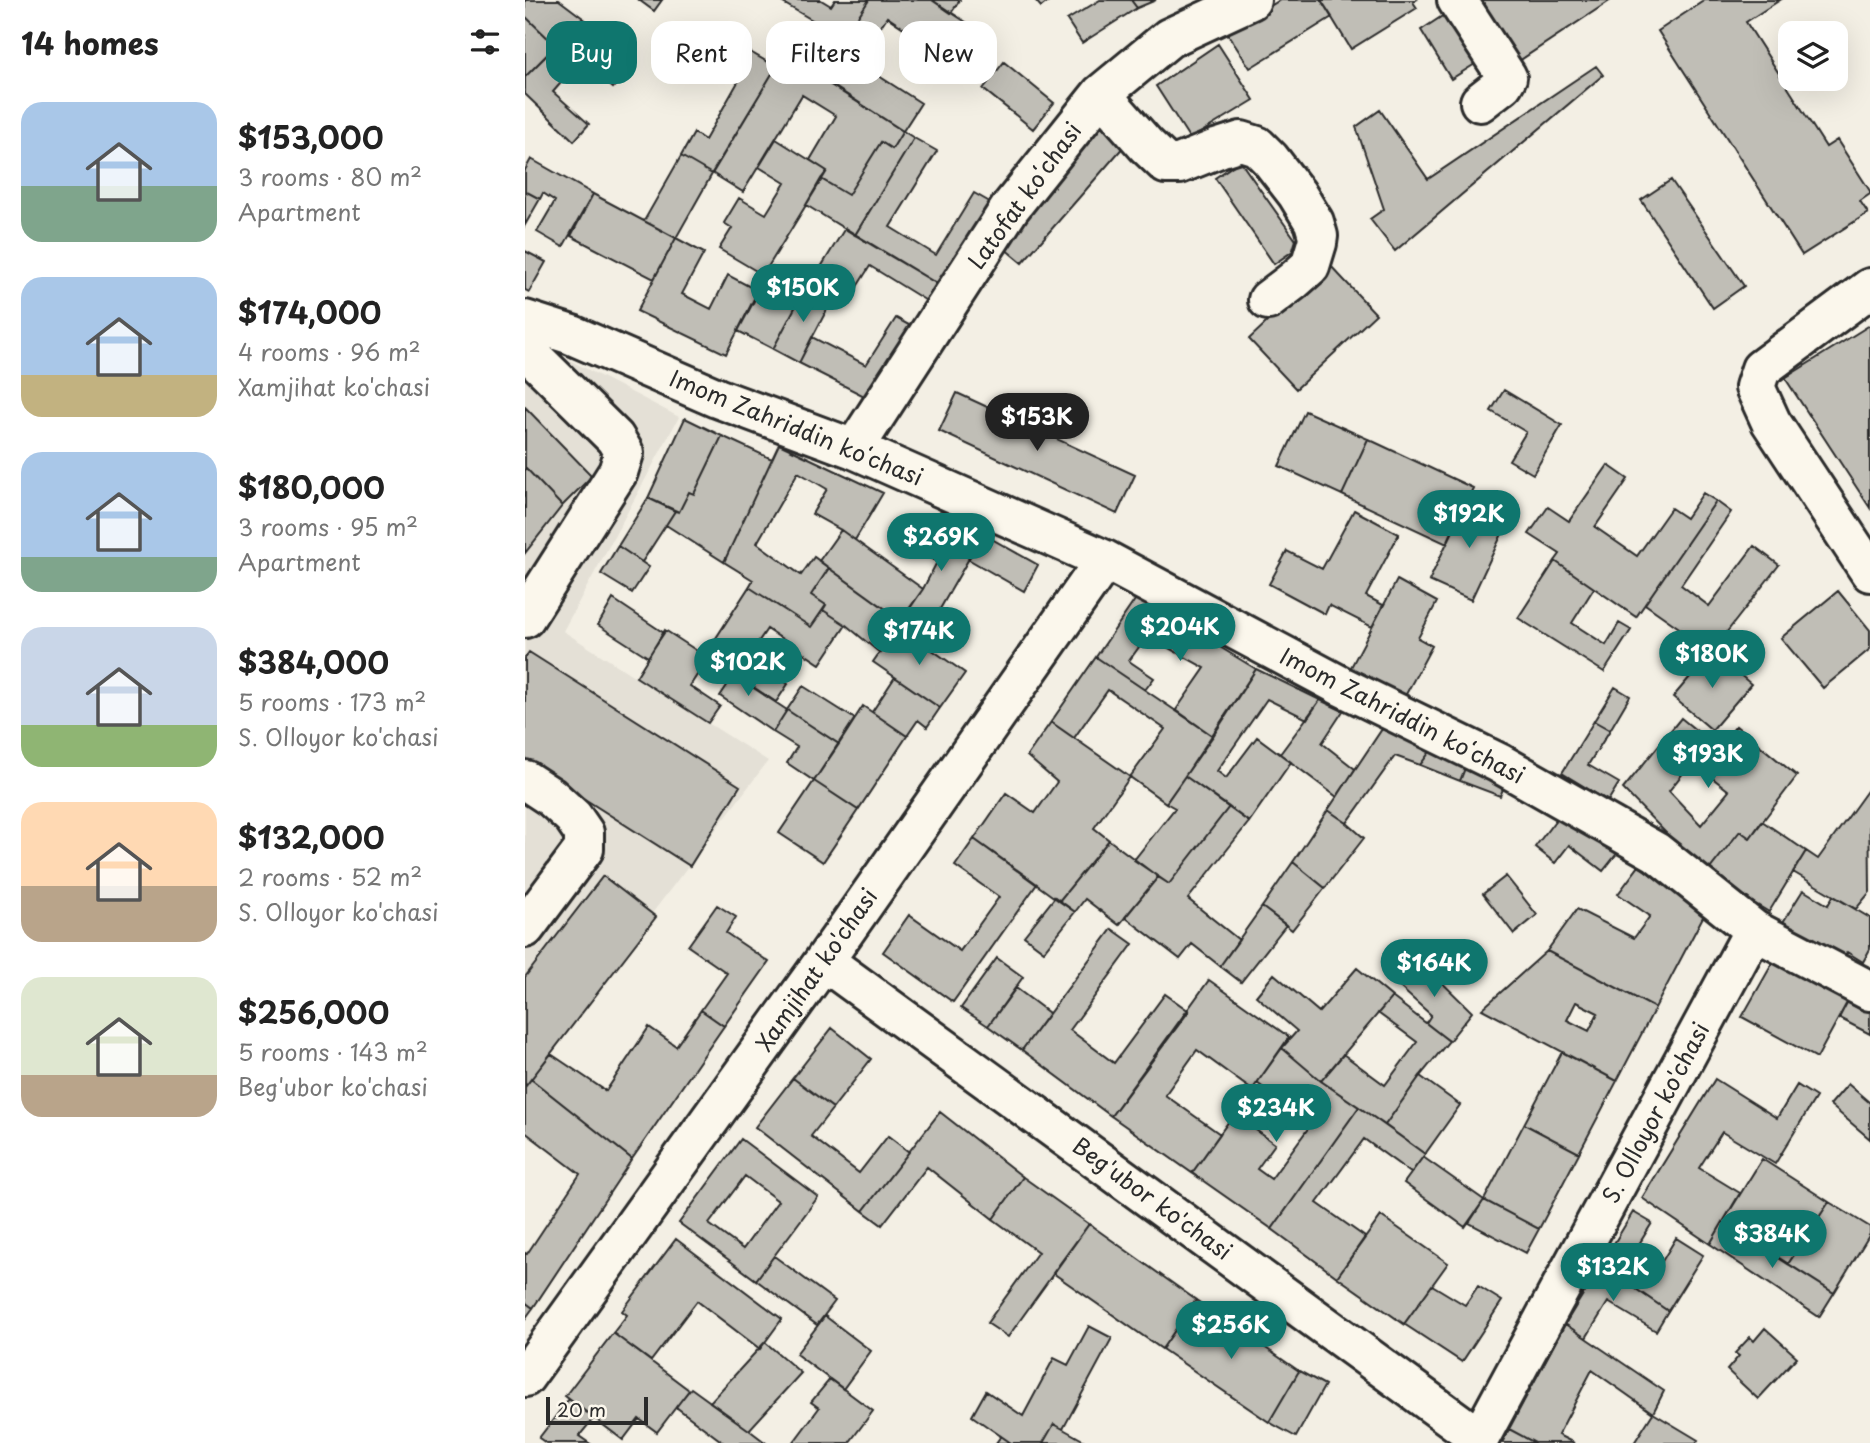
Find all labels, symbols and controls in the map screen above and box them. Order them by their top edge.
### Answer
text: 14 homes [21,20,159,65]
chip: Buy [546,21,637,84]
chip: Rent [651,21,752,84]
chip: Filters [766,21,885,84]
chip: New [899,21,997,84]
map controls [1778,21,1848,91]
button: layers [1778,21,1848,91]
icon: filters [466,23,504,61]
text: $153,000 [238,114,384,159]
street label: Latofat koʻchasi [958,114,1089,276]
icon: home [77,130,161,214]
text: 3 rooms · 80 m² [238,159,422,194]
text: Apartment [238,194,361,229]
pin: $150K [754,264,852,324]
text: $150K [767,269,839,304]
text: $174,000 [238,289,381,334]
icon: home [77,305,161,389]
text: 4 rooms · 96 m² [238,334,421,369]
street label: Imom Zahriddin koʻchasi [664,360,929,494]
text: Xamjihat ko'chasi [238,369,430,404]
pin: $153K [988,393,1086,453]
text: $153K [1001,398,1073,433]
text: $180,000 [238,464,385,509]
icon: home [77,480,161,564]
pin: $192K [1420,490,1518,550]
text: $192K [1433,495,1505,530]
text: 3 rooms · 95 m² [238,509,418,544]
pin: $269K [892,514,990,573]
text: $269K [903,518,979,553]
text: Apartment [238,544,361,579]
pin: $204K [1131,604,1229,663]
pin: $174K [870,608,968,667]
text: $204K [1140,608,1220,643]
text: $174K [884,612,954,647]
pin: $180K [1663,630,1761,690]
text: $180K [1675,635,1749,670]
pin: $102K [699,638,797,698]
street label: Imom Zahriddin koʻchasi [1274,638,1531,792]
text: $384,000 [238,639,389,684]
text: $102K [710,643,786,678]
icon: home [77,655,161,739]
text: 5 rooms · 173 m² [238,684,426,719]
text: S. Olloyor ko'chasi [238,719,439,754]
pin: $193K [1659,730,1757,790]
text: $193K [1673,735,1743,770]
text: $132,000 [238,814,385,859]
icon: home [77,830,161,914]
text: 2 rooms · 52 m² [238,859,422,894]
street label: Xamjihat ko'chasi [746,880,885,1058]
text: S. Olloyor ko'chasi [238,894,439,929]
pin: $164K [1385,940,1483,999]
text: $164K [1397,944,1471,979]
text: $256,000 [238,989,389,1034]
icon: home [77,1005,161,1089]
street label: S. Olloyor ko'chasi [1592,1015,1717,1209]
text: 5 rooms · 143 m² [238,1034,428,1069]
text: Beg'ubor ko'chasi [238,1069,428,1104]
pin: $234K [1227,1084,1325,1144]
text: $234K [1237,1089,1315,1124]
street label: Beg'ubor ko'chasi [1066,1128,1240,1268]
pin: $384K [1723,1210,1821,1270]
text: $384K [1734,1215,1810,1250]
pin: $132K [1564,1244,1662,1303]
text: $132K [1577,1248,1649,1283]
pin: $256K [1182,1302,1280,1361]
text: $256K [1192,1306,1270,1341]
scale bar [546,1394,647,1426]
text: 20 m [557,1395,606,1423]

